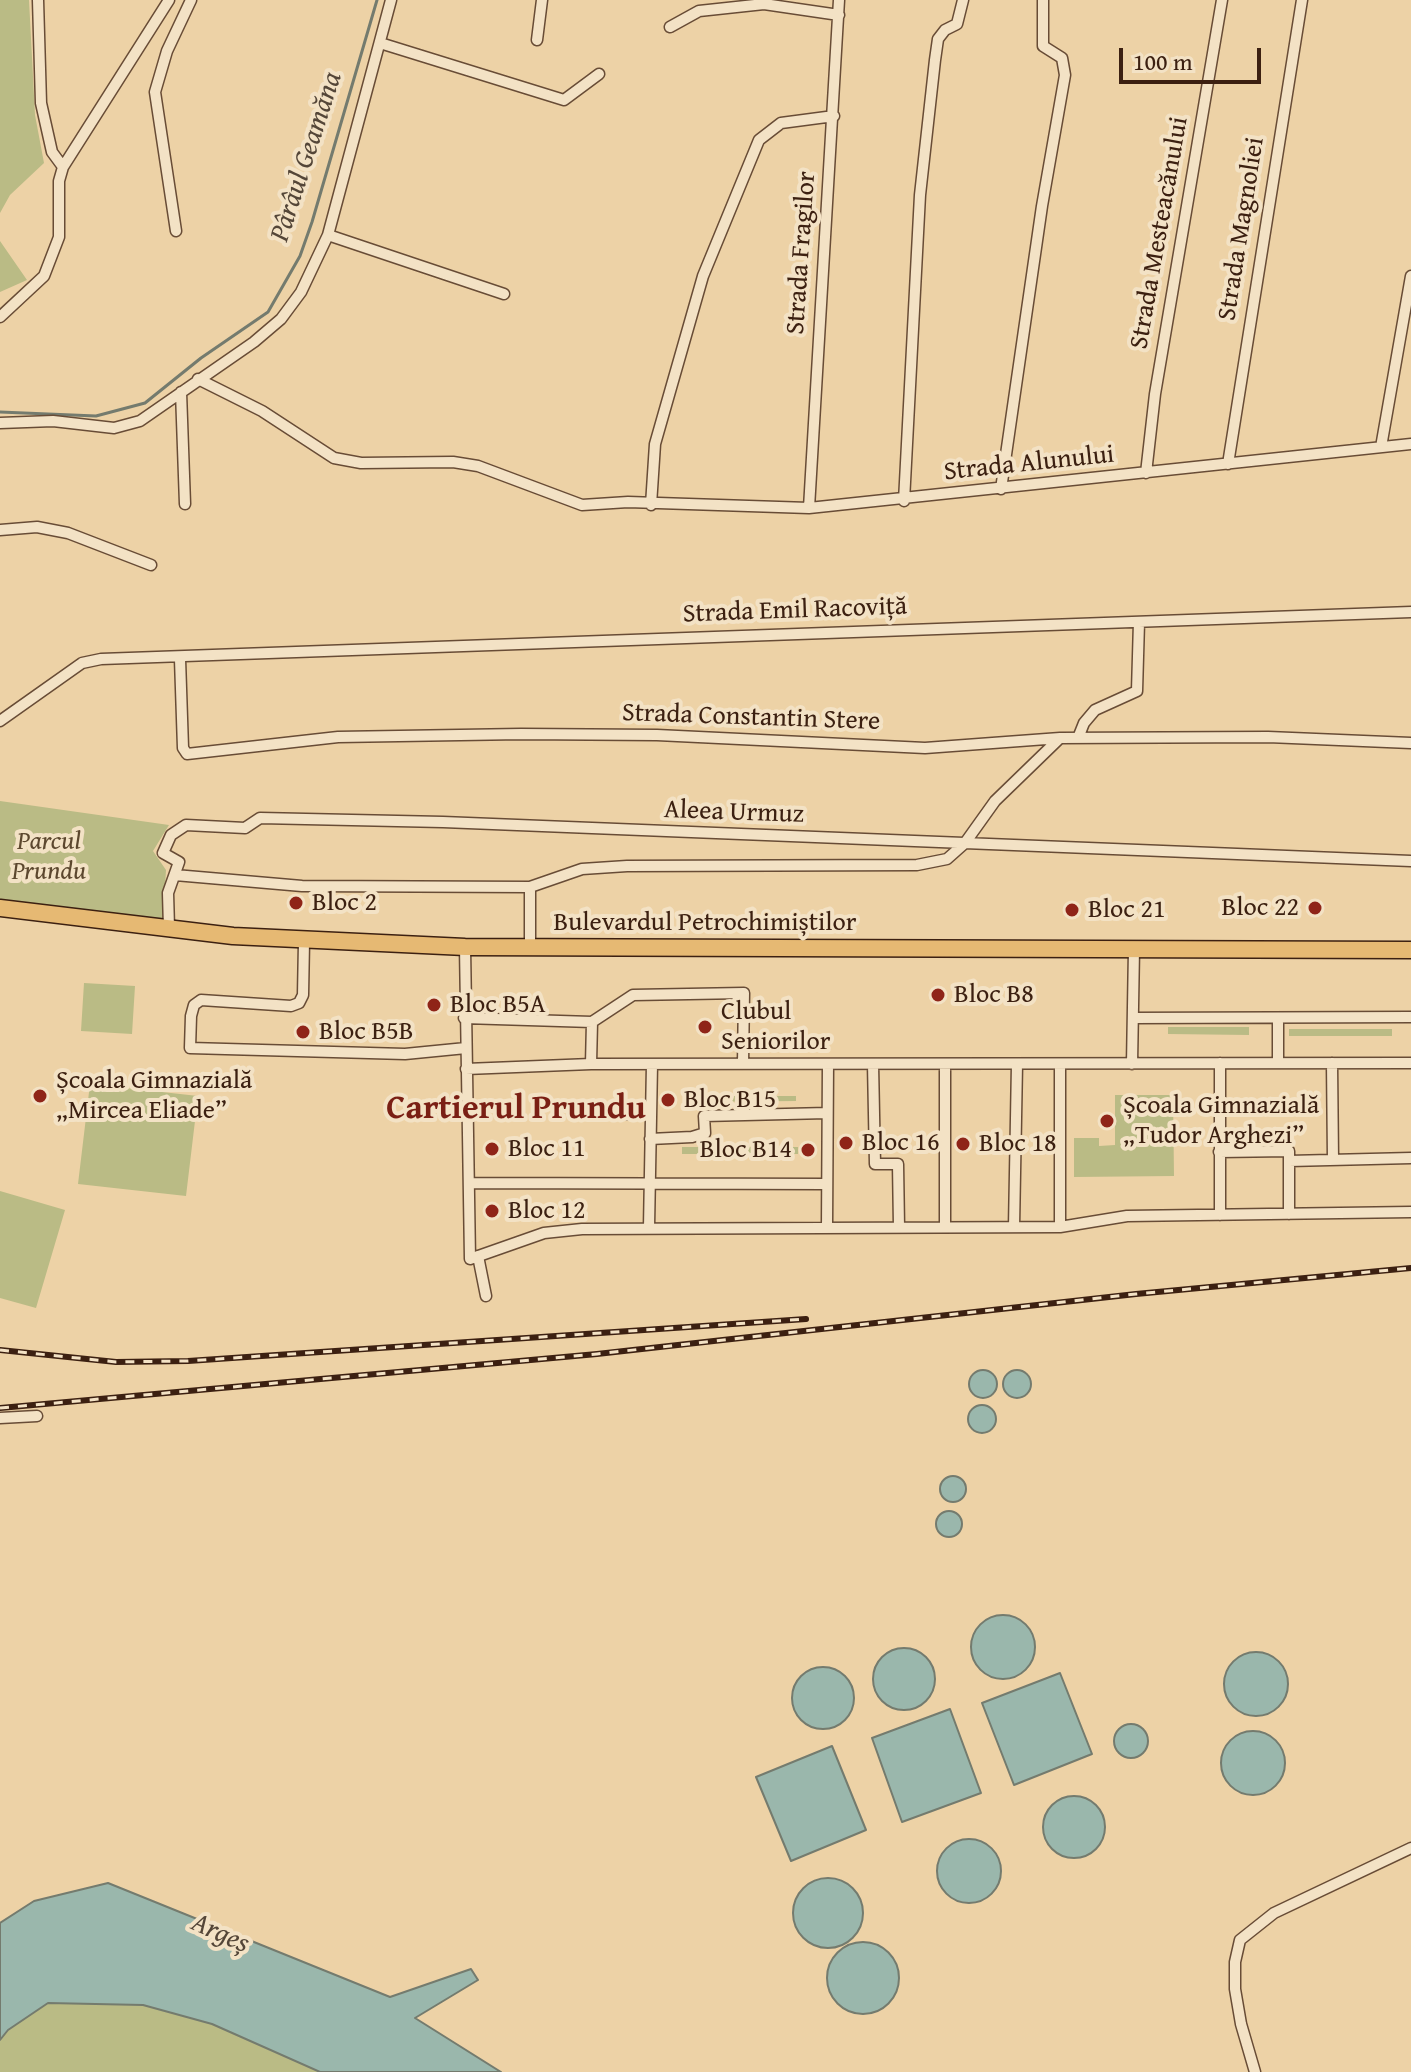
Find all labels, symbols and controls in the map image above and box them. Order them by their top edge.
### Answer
scale bar [1123,32,1265,82]
text: 100 m [1133,44,1193,79]
water label: Pârâul Geamăna [264,68,350,246]
street label: Strada Mesteacănului [1124,114,1196,352]
street label: Strada Magnoliei [1212,135,1272,323]
street label: Strada Fragilor [781,170,823,336]
street label: Strada Alunului [942,440,1116,488]
street label: Strada Emil Racoviță [682,591,908,631]
street label: Strada Constantin Stere [621,698,881,738]
street label: Aleea Urmuz [663,795,805,831]
park label: Parcul Prundu [12,826,86,888]
place label: Bloc 2 [312,887,377,919]
place label: Bloc 22 [1221,892,1299,924]
marker: Bloc 2 [287,894,305,912]
place label: Bloc 21 [1088,894,1166,926]
marker: Bloc 22 [1306,899,1324,917]
marker: Bloc 21 [1063,901,1081,919]
street label: Bulevardul Petrochimiștilor [553,907,857,939]
place label: Bloc B8 [954,979,1034,1011]
marker: Bloc B8 [929,986,947,1004]
place label: Bloc B5A [450,989,546,1021]
marker: Bloc B5A [425,996,443,1014]
place label: Clubul Seniorilor [721,996,830,1058]
place label: Bloc B5B [319,1016,414,1048]
marker: Clubul Seniorilor [696,1018,714,1036]
marker: Bloc B5B [294,1023,312,1041]
place label: Școala Gimnazială „Mircea Eliade” [56,1065,252,1126]
place label: Bloc B15 [684,1084,776,1116]
marker: Școala Gimnazială „Mircea Eliade” [31,1087,49,1105]
district label: Cartierul Prundu [386,1089,646,1129]
place label: Școala Gimnazială „Tudor Arghezi” [1123,1090,1319,1152]
marker: Bloc B15 [659,1091,677,1109]
marker: Școala Gimnazială „Tudor Arghezi” [1098,1112,1116,1130]
place label: Bloc 16 [862,1127,940,1159]
place label: Bloc 18 [979,1128,1057,1160]
place label: Bloc 11 [508,1133,586,1165]
place label: Bloc B14 [700,1134,792,1166]
marker: Bloc 16 [837,1134,855,1152]
marker: Bloc 18 [954,1135,972,1153]
marker: Bloc 11 [483,1140,501,1158]
marker: Bloc B14 [799,1141,817,1159]
place label: Bloc 12 [508,1195,586,1227]
marker: Bloc 12 [483,1202,501,1220]
water label: Argeș [186,1906,254,1962]

